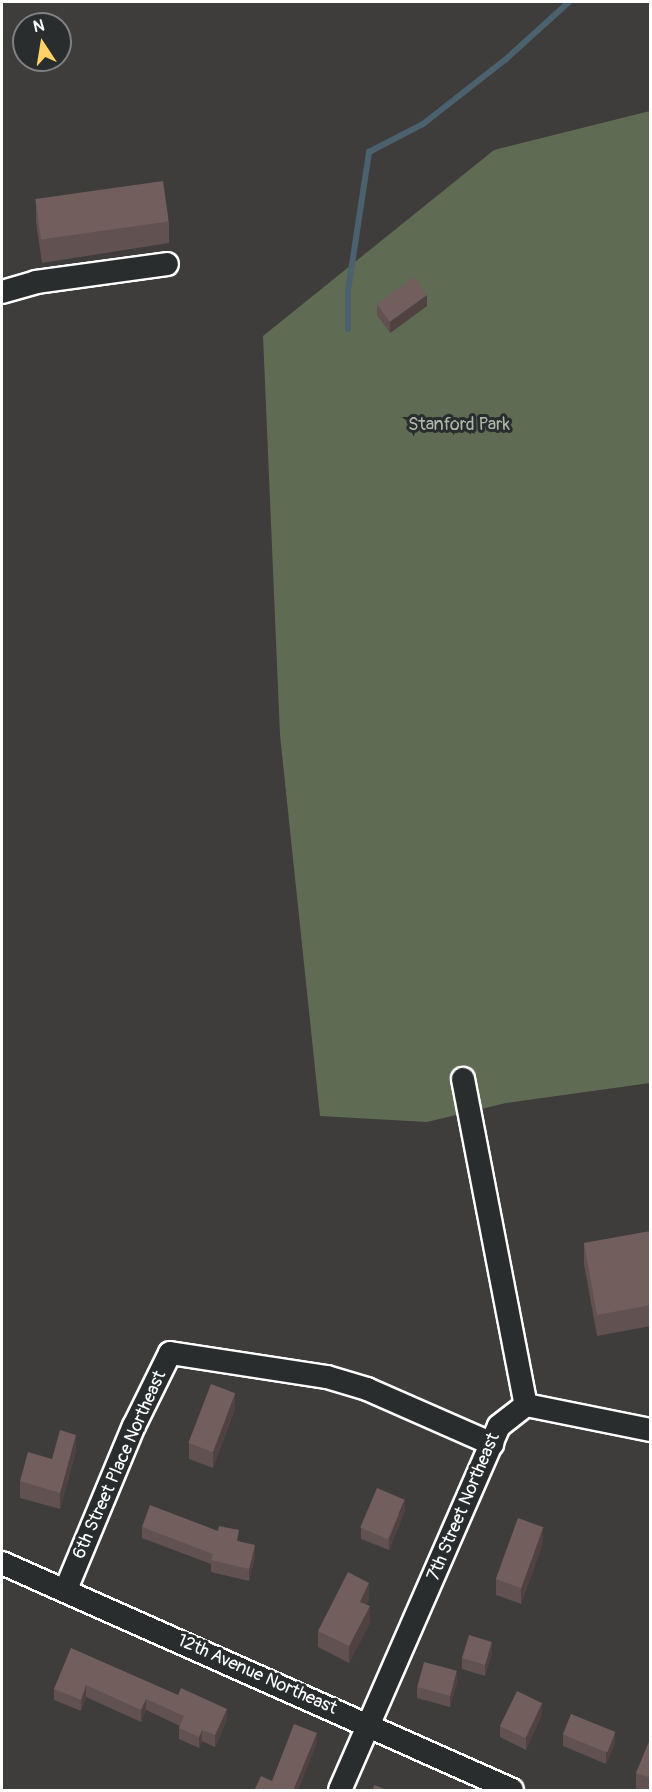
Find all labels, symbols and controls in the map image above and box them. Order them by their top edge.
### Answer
north arrow [12,12,72,72]
text: N [31,15,46,37]
park label: Stanford Park [408,414,510,436]
street label: 6th Street Place Northeast [69,1368,171,1562]
street label: 7th Street Northeast [423,1430,505,1584]
street label: 12th Avenue Northeast [174,1630,340,1720]

